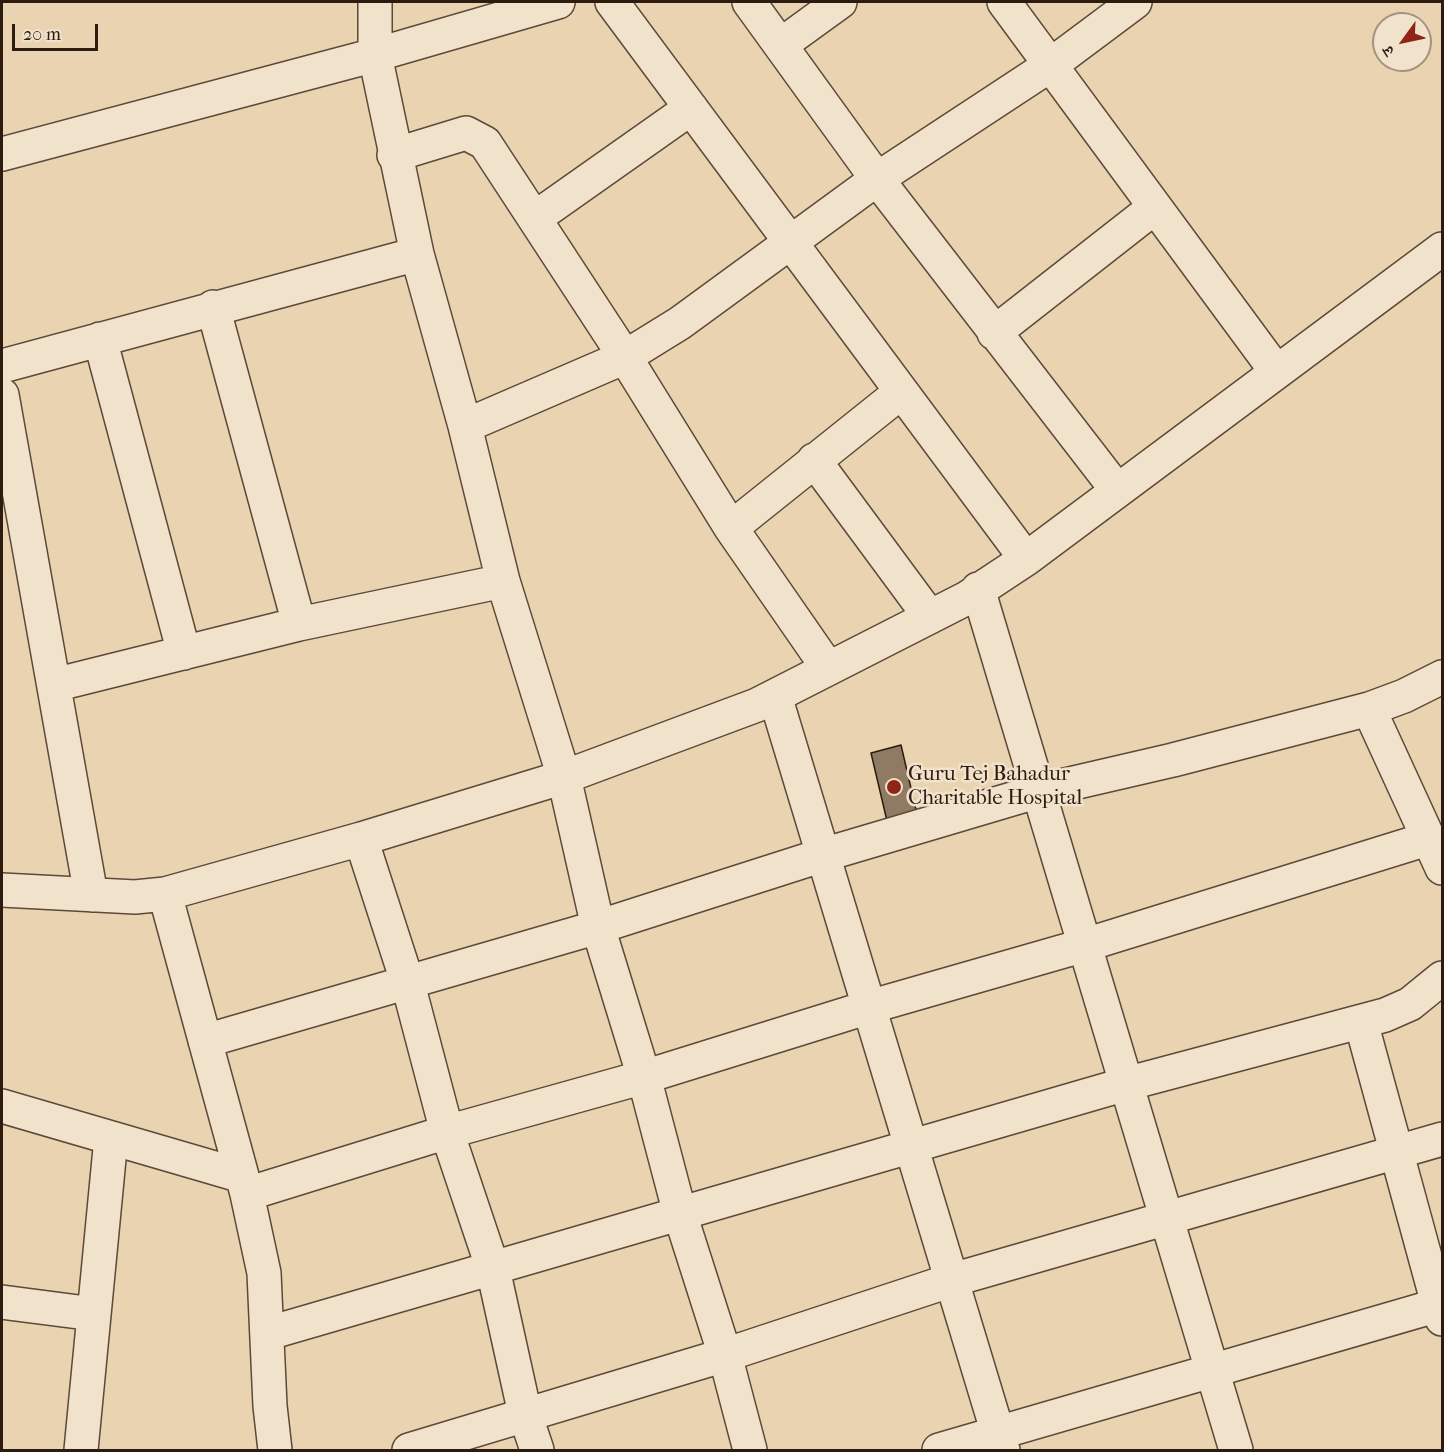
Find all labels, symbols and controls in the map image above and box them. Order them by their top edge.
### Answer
scale bar [15,12,100,50]
north arrow [1372,12,1432,72]
text: 20 m [23,24,61,45]
text: उ [1378,42,1398,60]
place label: Guru Tej Bahadur Charitable Hospital [908,762,1082,812]
marker: Guru Tej Bahadur Charitable Hospital [885,778,903,796]

